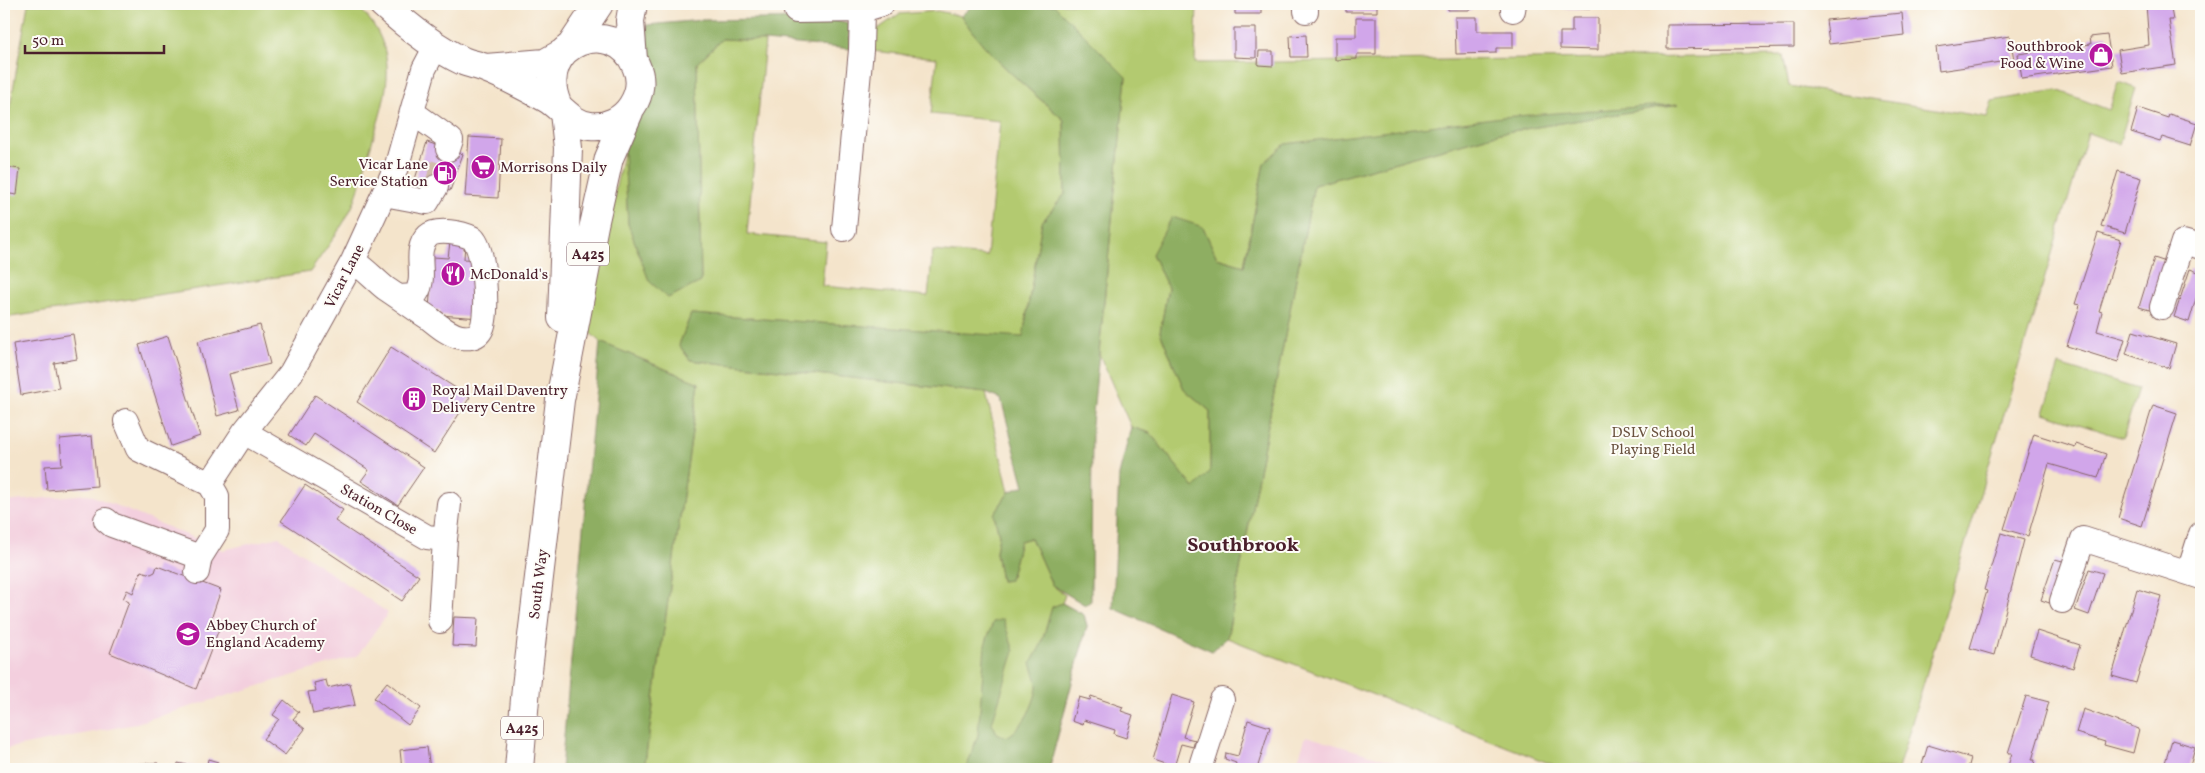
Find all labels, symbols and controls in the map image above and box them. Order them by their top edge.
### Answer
scale bar [25,22,164,54]
text: 50 m [32,31,64,52]
place label: Southbrook Food & Wine [2000,37,2084,75]
shop icon: Southbrook Food & Wine [2088,42,2114,68]
supermarket icon: Morrisons Daily [470,154,496,180]
place label: Vicar Lane Service Station [330,155,428,193]
place label: Morrisons Daily [500,158,607,179]
fuel station icon: Vicar Lane Service Station [432,160,458,186]
street label: Vicar Lane [320,241,370,312]
road number: A425 [567,242,609,266]
restaurant icon: McDonald's [440,261,466,287]
place label: McDonald's [470,265,548,286]
place label: Royal Mail Daventry Delivery Centre [432,381,568,419]
building icon: Royal Mail Daventry Delivery Centre [401,386,427,412]
park label: DSLV School Playing Field [1610,423,1696,461]
street label: Station Close [336,480,421,541]
district label: Southbrook [1187,532,1299,560]
street label: South Way [525,548,554,621]
place label: Abbey Church of England Academy [206,616,325,654]
school or university icon: Abbey Church of England Academy [175,621,201,647]
road number: A425 [501,716,543,740]

